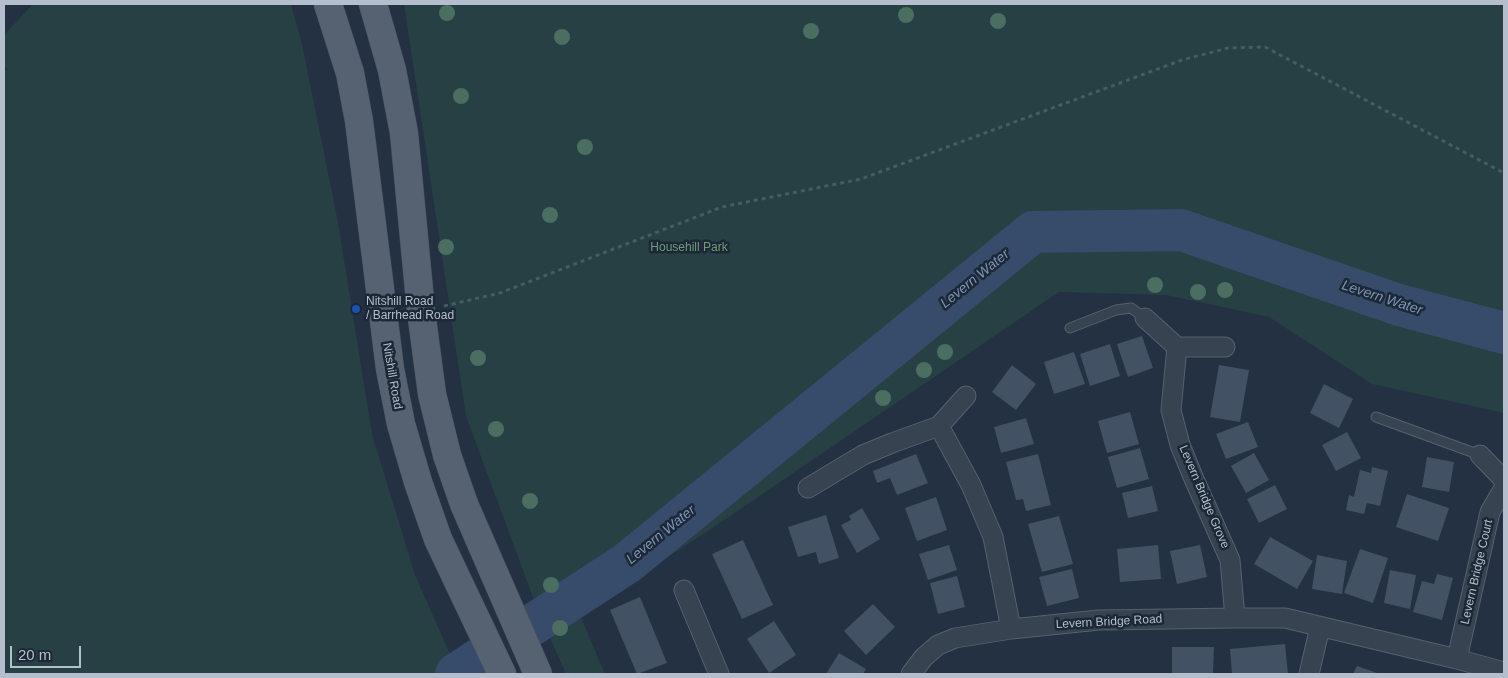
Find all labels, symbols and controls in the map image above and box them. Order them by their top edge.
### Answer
park label: Househill Park [650,241,728,255]
water label: Levern Water [937,246,1013,312]
water label: Levern Water [1340,277,1424,319]
place label: Nitshill Road / Barrhead Road [366,295,454,323]
marker: Nitshill Road / Barrhead Road [350,303,362,315]
street label: Nitshill Road [379,342,405,410]
street label: Levern Bridge Grove [1176,443,1232,551]
water label: Levern Water [623,502,699,568]
street label: Levern Bridge Court [1458,518,1496,626]
street label: Levern Bridge Road [1055,612,1163,632]
scale bar [12,636,84,668]
text: 20 m [18,646,51,663]

